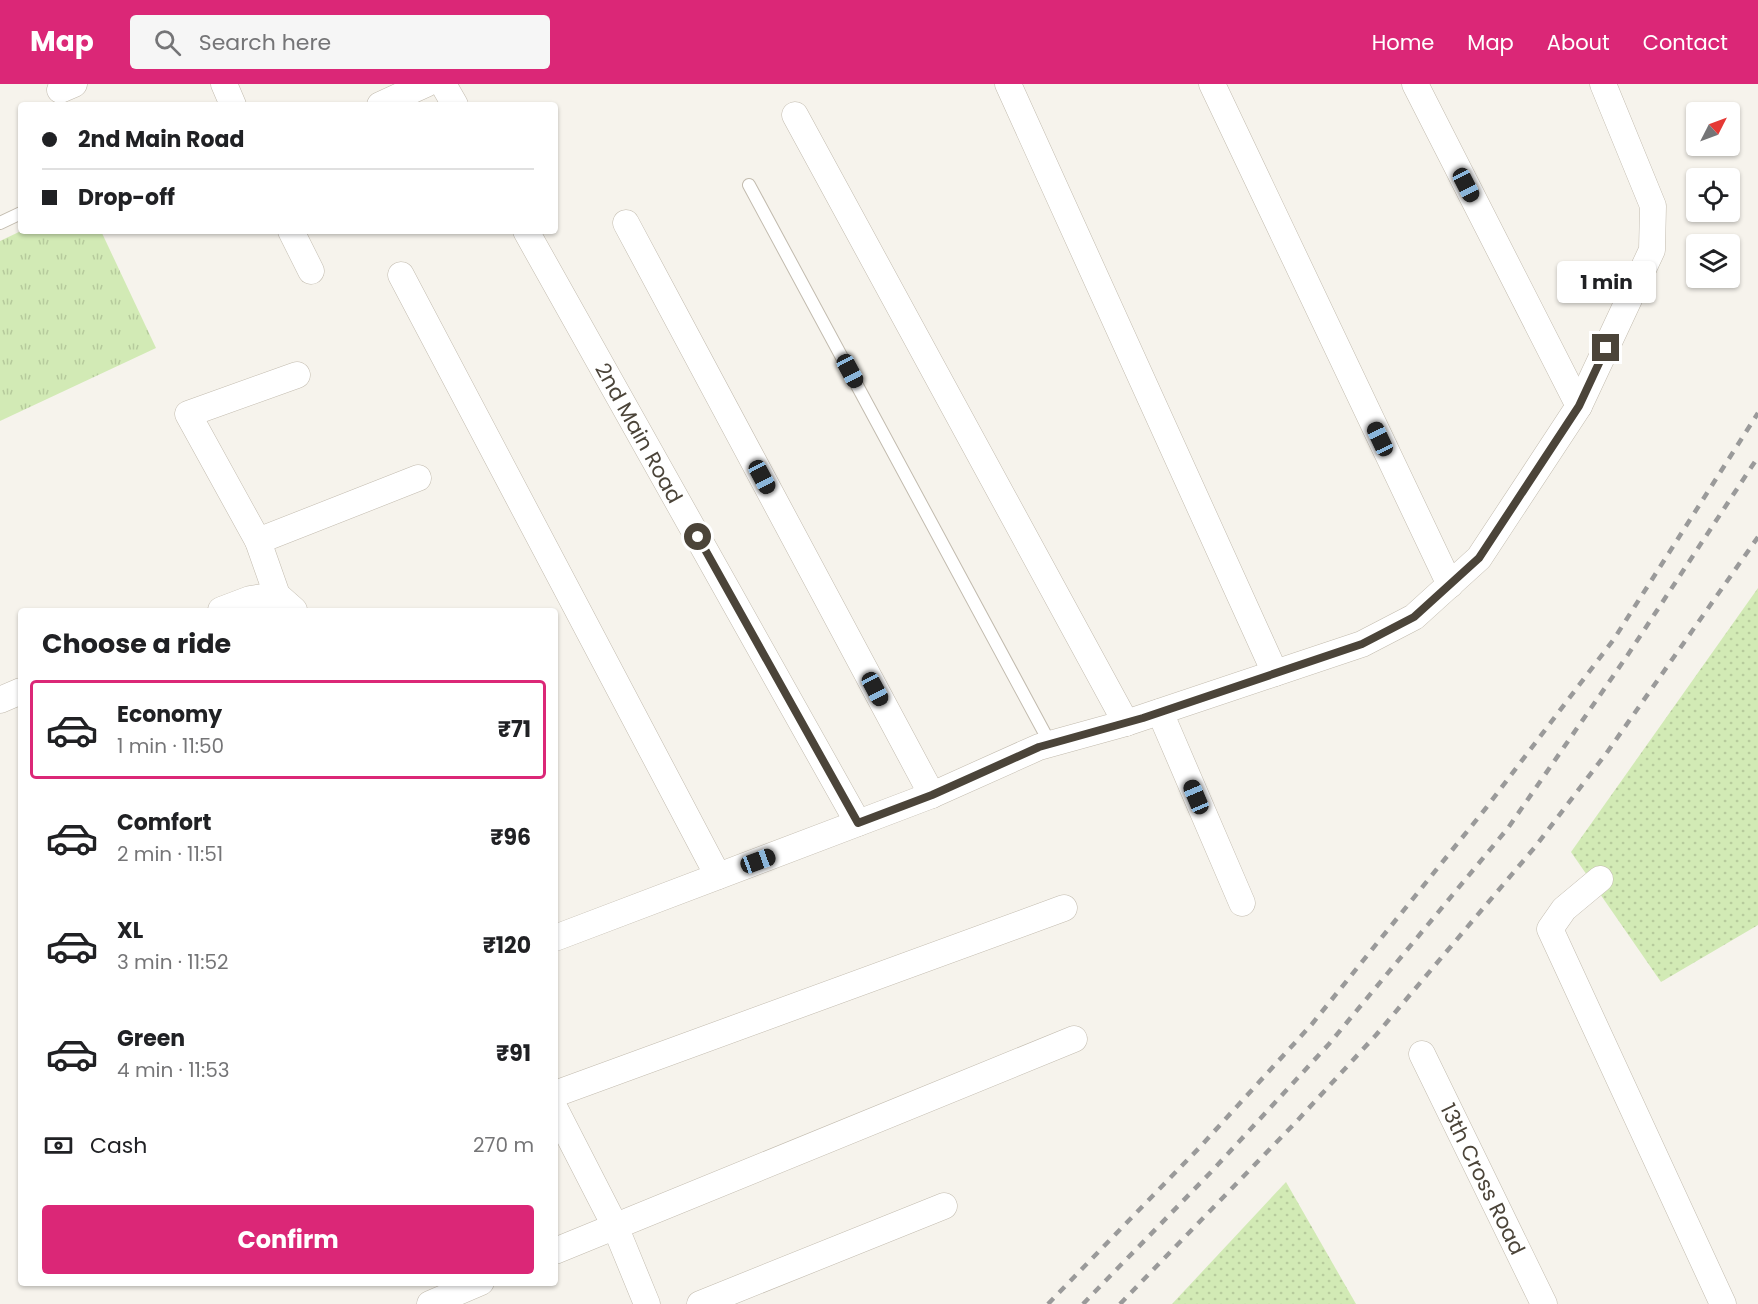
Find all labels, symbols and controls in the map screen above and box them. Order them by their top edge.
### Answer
search box [130,15,550,69]
text: Map [30,22,94,61]
icon: search [151,26,184,59]
text: Search here [199,27,331,58]
text: Home [1372,28,1434,57]
text: Map [1467,28,1514,57]
text: About [1547,28,1610,57]
text: Contact [1643,28,1728,57]
north arrow [1686,102,1740,156]
map controls [1686,102,1740,288]
text: 2nd Main Road [78,124,244,155]
car [1450,165,1482,205]
button: locate [1686,168,1740,222]
text: Drop-off [78,182,175,213]
button: layers [1686,234,1740,288]
callout: 1 min [1556,261,1656,303]
text: 1 min [1580,268,1633,296]
route end [1592,334,1619,361]
car [834,351,866,391]
street label: 2nd Main Road [588,358,690,508]
car [1364,419,1396,459]
car [746,457,778,497]
route start [684,523,711,550]
text: Choose a ride [42,625,231,662]
car [859,669,891,709]
text: Economy [117,699,222,730]
icon: car [45,703,99,757]
text: ₹71 [498,714,531,745]
text: 1 min · 11:50 [117,732,224,760]
car [1181,777,1211,817]
text: Comfort [117,807,211,838]
icon: car [45,811,99,865]
text: ₹96 [490,822,531,853]
text: 2 min · 11:51 [117,840,223,868]
car [738,846,778,876]
text: XL [117,915,143,946]
icon: car [45,919,99,973]
text: ₹120 [483,930,531,961]
text: 3 min · 11:52 [117,948,228,976]
text: Green [117,1023,185,1054]
icon: car [45,1027,99,1081]
text: ₹91 [496,1038,531,1069]
text: 4 min · 11:53 [117,1056,230,1084]
street label: 13th Cross Road [1434,1098,1532,1260]
icon: cash [42,1129,75,1162]
text: Cash [90,1130,147,1161]
text: 270 m [473,1131,534,1159]
button: Confirm [42,1205,534,1274]

